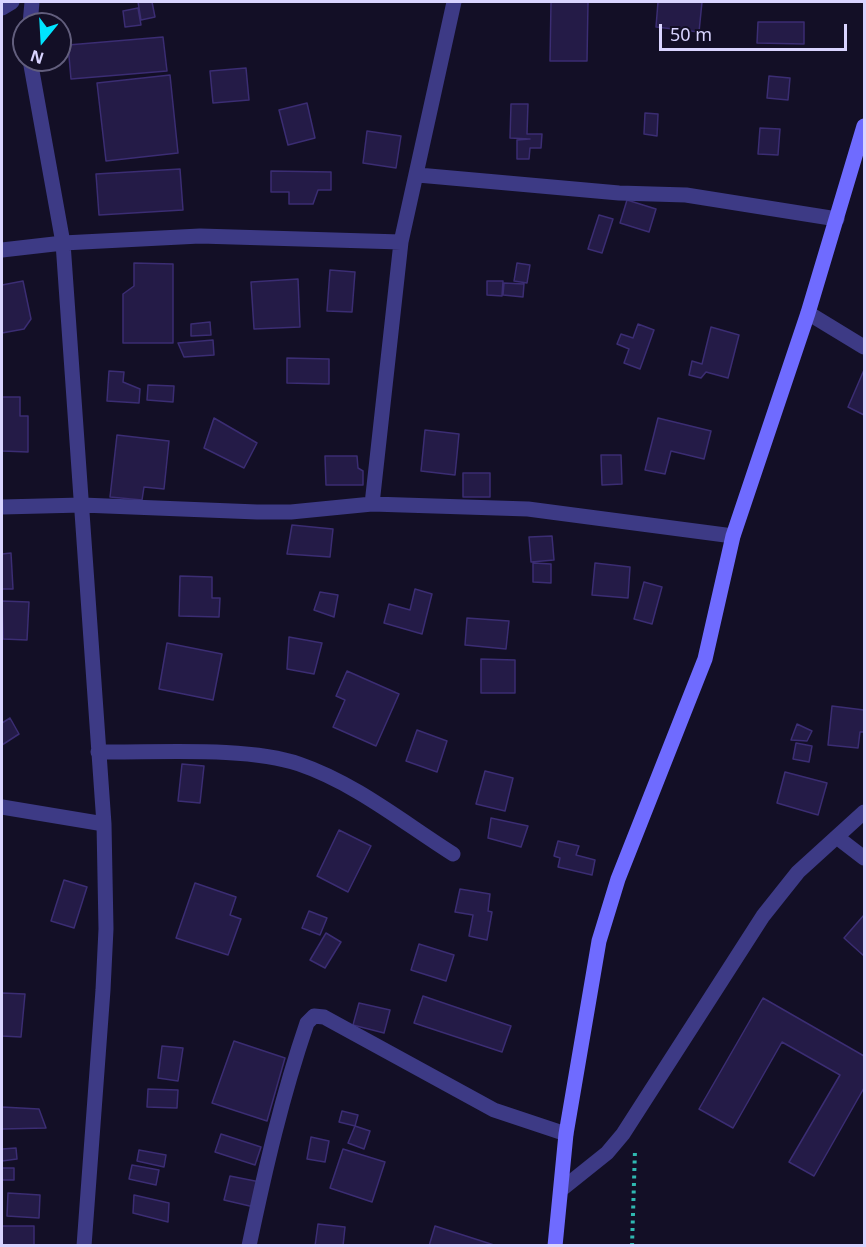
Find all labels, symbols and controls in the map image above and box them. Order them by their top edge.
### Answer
north arrow [12,12,72,72]
scale bar [662,12,850,50]
text: 50 m [670,22,712,46]
text: N [27,45,47,70]

